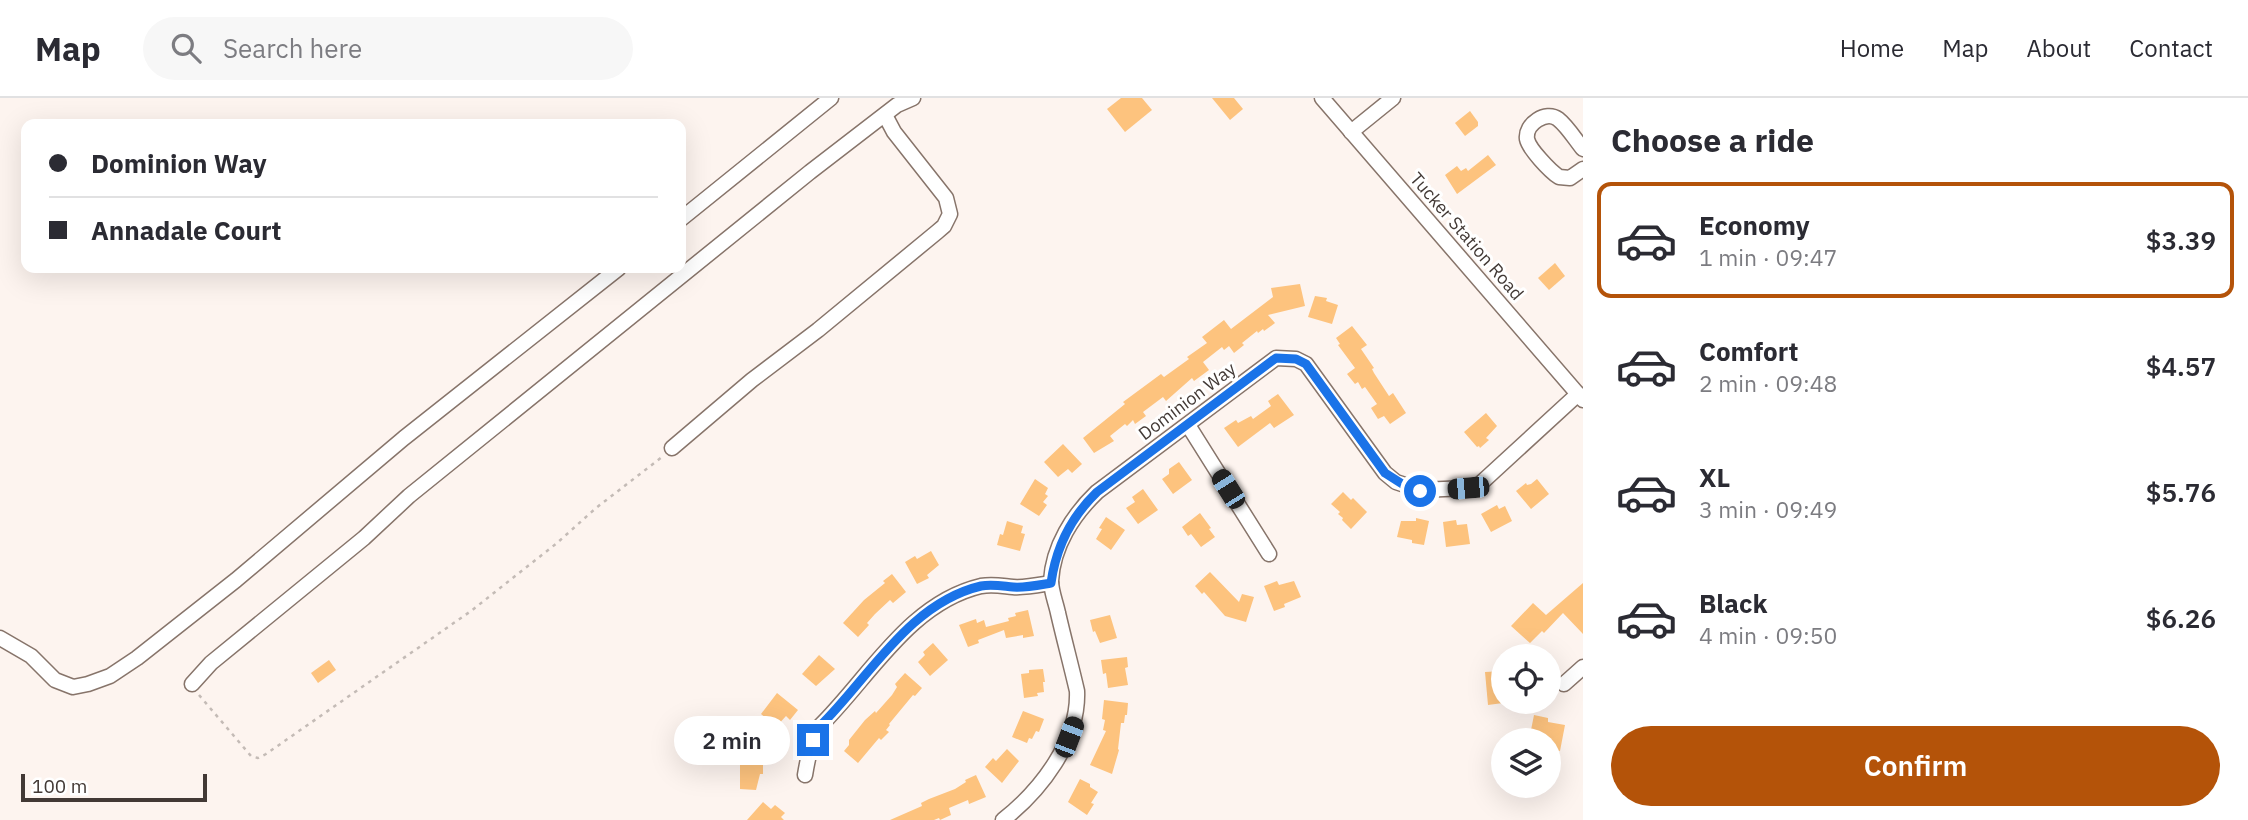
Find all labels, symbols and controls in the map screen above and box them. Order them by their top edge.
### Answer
search box [143,17,633,80]
text: Map [35,27,101,70]
icon: search [167,29,205,67]
text: Search here [223,31,362,65]
text: Home [1840,32,1904,64]
text: Map [1942,32,1988,64]
text: About [2026,32,2091,64]
text: Contact [2129,32,2213,64]
text: Choose a ride [1611,119,1814,161]
text: Dominion Way [91,146,267,180]
street label: Tucker Station Road [1405,167,1529,305]
text: Economy [1699,208,1810,242]
icon: car [1615,209,1678,272]
text: Annadale Court [91,213,281,247]
text: $3.39 [2146,223,2216,257]
text: 1 min · 09:47 [1699,242,1837,272]
text: Comfort [1699,334,1798,368]
icon: car [1615,335,1678,398]
text: $4.57 [2146,349,2216,383]
street label: Dominion Way [1134,357,1240,445]
text: 2 min · 09:48 [1699,368,1837,398]
text: XL [1699,460,1730,494]
icon: car [1615,461,1678,524]
car [1208,466,1249,512]
route start [1404,475,1436,507]
text: $5.76 [2146,475,2216,509]
car [1447,476,1490,500]
text: 3 min · 09:49 [1699,494,1837,524]
text: Black [1699,586,1767,620]
icon: car [1615,587,1678,650]
text: $6.26 [2146,601,2216,635]
text: 4 min · 09:50 [1699,620,1837,650]
map controls [1491,644,1561,798]
button: locate [1491,644,1561,714]
car [1052,714,1087,760]
callout: 2 min [673,716,788,764]
route end [797,724,829,756]
text: 2 min [702,725,762,755]
button: Confirm [1611,726,2220,806]
button: layers [1491,728,1561,798]
scale bar [21,771,206,803]
text: 100 m [32,774,87,798]

